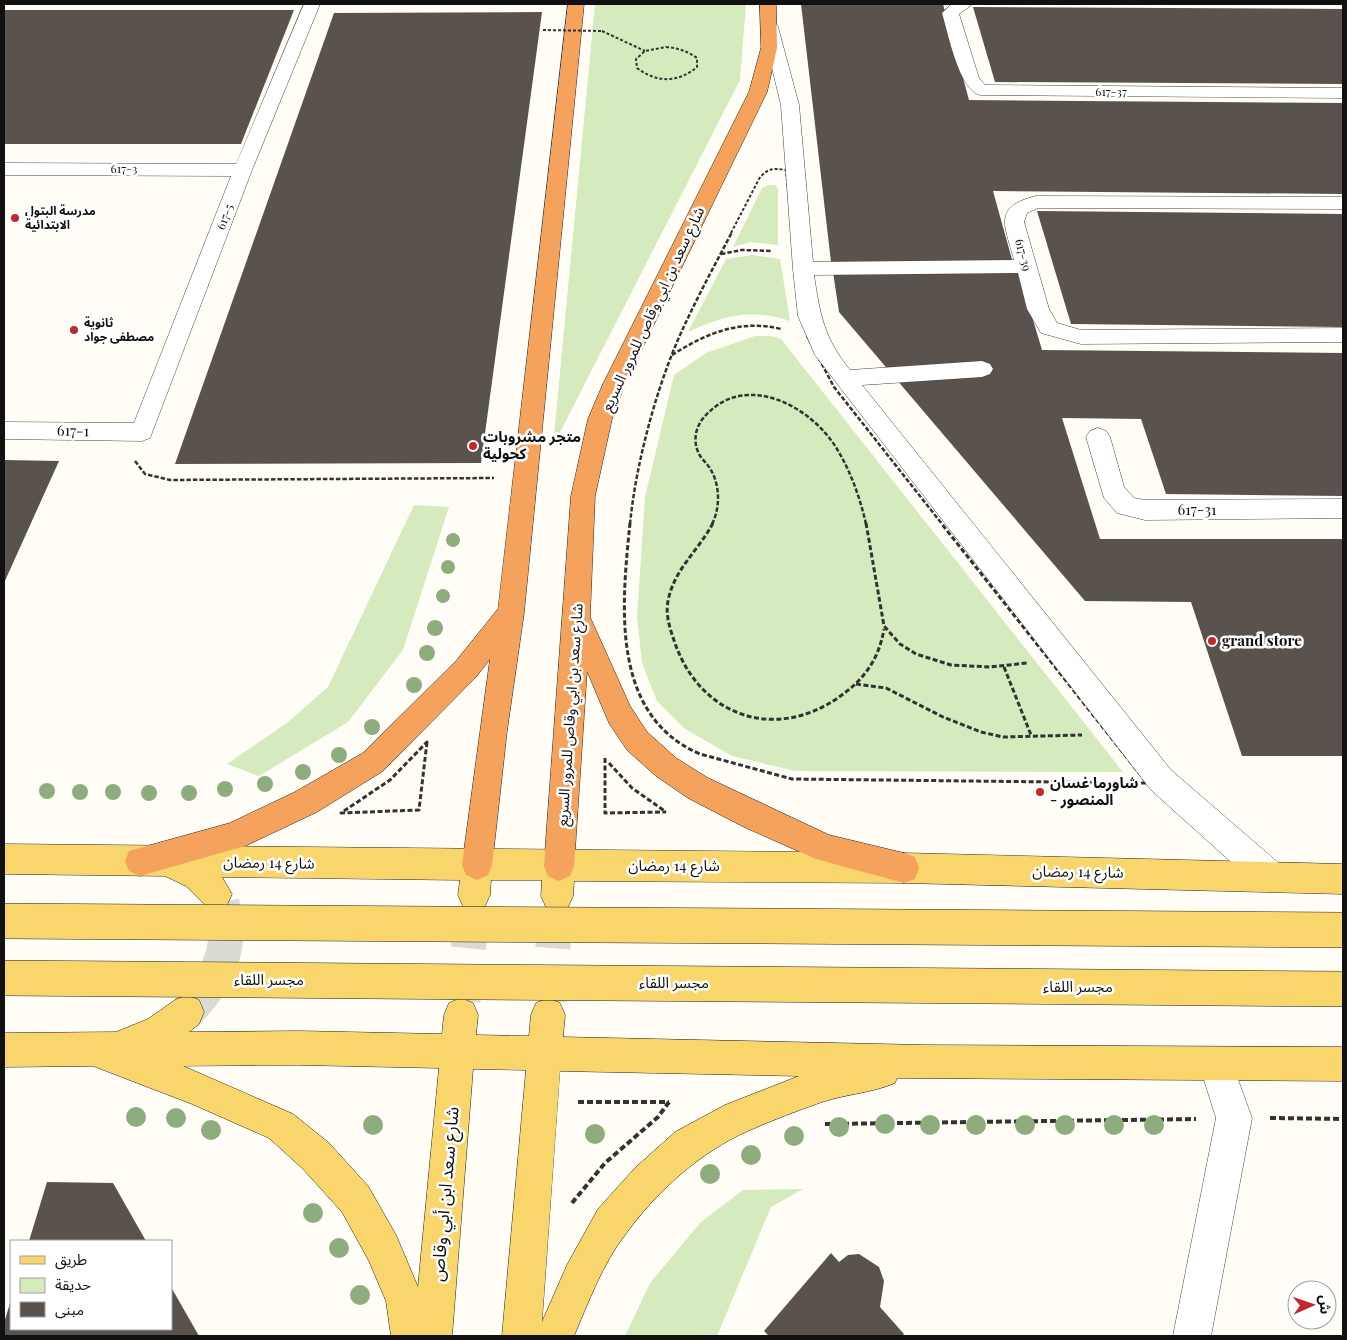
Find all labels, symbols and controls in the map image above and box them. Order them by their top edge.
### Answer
street label: 617-37 [1095,83,1127,99]
street label: 617-3 [111,160,137,176]
street label: 617-5 [212,201,236,232]
place label: مدرسة البتول الابتدائية [25,202,96,232]
street label: شارع سعد بن ابي وقاص للمرور السريع [596,203,711,415]
marker: مدرسة البتول الابتدائية [9,212,21,224]
street label: 617-39 [1012,237,1036,273]
place label: ثانوية مصطفى جواد [84,314,154,344]
marker: ثانوية مصطفى جواد [68,324,80,336]
street label: 617-1 [57,420,90,440]
place label: متجر مشروبات كحولية [483,426,581,463]
marker: متجر مشروبات كحولية [467,440,479,452]
street label: 617-31 [1177,499,1217,519]
street label: شارع سعد بن ابي وقاص للمرور السريع [551,602,590,827]
place label: grand store [1222,630,1302,650]
marker: grand store [1206,635,1218,647]
place label: شاورما غسان - المنصور [1050,772,1139,809]
marker: شاورما غسان - المنصور [1034,786,1046,798]
street label: شارع 14 رمضان [223,851,315,876]
street label: شارع 14 رمضان [628,855,720,878]
street label: شارع 14 رمضان [1032,860,1124,885]
street label: مجسر اللقاء [234,969,304,989]
street label: مجسر اللقاء [639,972,709,992]
street label: مجسر اللقاء [1043,976,1113,996]
street label: شارع سعد ابن أبي وقاص [424,1105,467,1283]
legend [10,1240,172,1330]
text: طريق [55,1249,87,1270]
text: حديقة [55,1274,91,1294]
north arrow [1287,1280,1337,1330]
text: ش [1316,1295,1335,1314]
text: مبنى [55,1299,84,1319]

